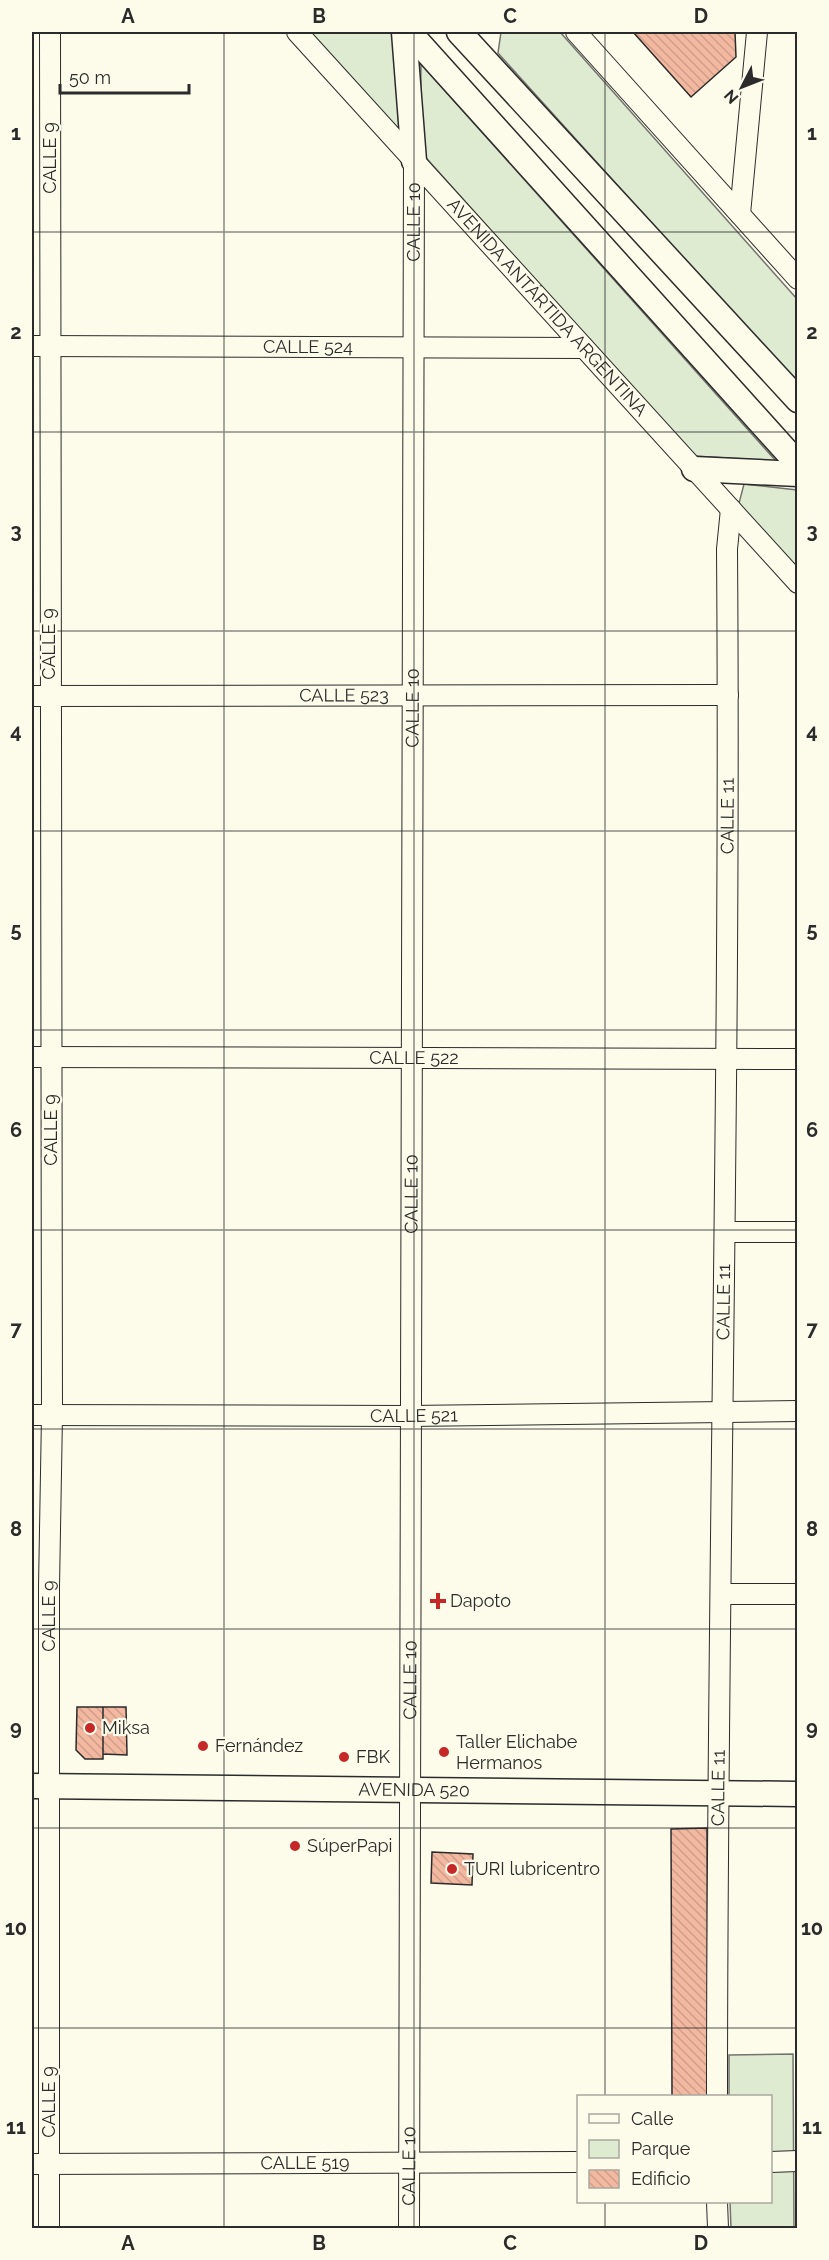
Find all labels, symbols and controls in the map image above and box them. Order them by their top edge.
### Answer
text: A [121,4,135,28]
text: B [312,4,326,28]
text: C [503,4,517,28]
text: D [694,4,708,28]
scale bar [60,57,189,95]
north arrow [712,57,772,117]
text: 50 m [69,67,111,88]
text: N [720,86,742,108]
text: 1 [11,121,21,145]
text: 1 [807,121,817,145]
street label: CALLE 9 [39,122,60,194]
street label: CALLE 10 [403,182,424,262]
street label: AVENIDA ANTÁRTIDA ARGENTINA [443,194,652,420]
text: 2 [10,320,22,344]
text: 2 [806,320,818,344]
street label: CALLE 524 [263,336,353,357]
text: 3 [10,519,22,543]
text: 3 [806,519,818,543]
street label: CALLE 9 [38,608,59,680]
street label: CALLE 10 [402,668,423,748]
street label: CALLE 523 [299,684,389,706]
text: 4 [10,719,22,743]
text: 4 [806,719,818,743]
street label: CALLE 11 [717,778,738,854]
text: 5 [10,918,22,942]
text: 5 [806,918,818,942]
street label: CALLE 522 [369,1047,459,1068]
street label: CALLE 9 [40,1094,61,1166]
text: 6 [10,1118,22,1142]
text: 6 [806,1118,818,1142]
street label: CALLE 10 [400,1154,422,1234]
street label: CALLE 11 [712,1263,734,1340]
text: 7 [10,1317,22,1341]
text: 7 [806,1317,818,1341]
street label: CALLE 521 [370,1404,458,1426]
text: 8 [10,1517,22,1541]
text: 8 [806,1517,818,1541]
street label: CALLE 9 [38,1580,59,1652]
place label: Dapoto [450,1590,511,1611]
marker: Dapoto [431,1594,445,1608]
street label: CALLE 10 [399,1640,420,1720]
text: 9 [10,1716,22,1740]
text: 9 [806,1716,818,1740]
place label: Miksa [102,1717,150,1738]
marker: Miksa [83,1721,97,1735]
place label: Taller Elichabe Hermanos [456,1731,578,1773]
place label: Fernández [215,1735,303,1756]
marker: Fernández [196,1739,210,1753]
marker: Taller Elichabe Hermanos [437,1745,451,1759]
place label: FBK [356,1746,391,1767]
street label: CALLE 11 [707,1749,729,1826]
marker: FBK [337,1750,351,1764]
street label: AVENIDA 520 [358,1778,470,1801]
place label: SúperPapi [307,1835,393,1856]
marker: SúperPapi [288,1839,302,1853]
place label: TURI lubricentro [464,1858,600,1879]
marker: TURI lubricentro [445,1862,459,1876]
text: 10 [5,1916,27,1940]
text: 10 [801,1916,823,1940]
street label: CALLE 9 [38,2066,59,2138]
legend [577,2095,772,2203]
text: Calle [631,2108,674,2129]
text: 11 [6,2115,26,2139]
text: 11 [802,2115,822,2139]
street label: CALLE 10 [398,2126,419,2206]
text: Parque [631,2138,691,2159]
street label: CALLE 519 [260,2152,350,2173]
text: Edificio [631,2168,691,2189]
text: A [121,2231,135,2255]
text: B [312,2231,326,2255]
text: C [503,2231,517,2255]
text: D [694,2231,708,2255]

